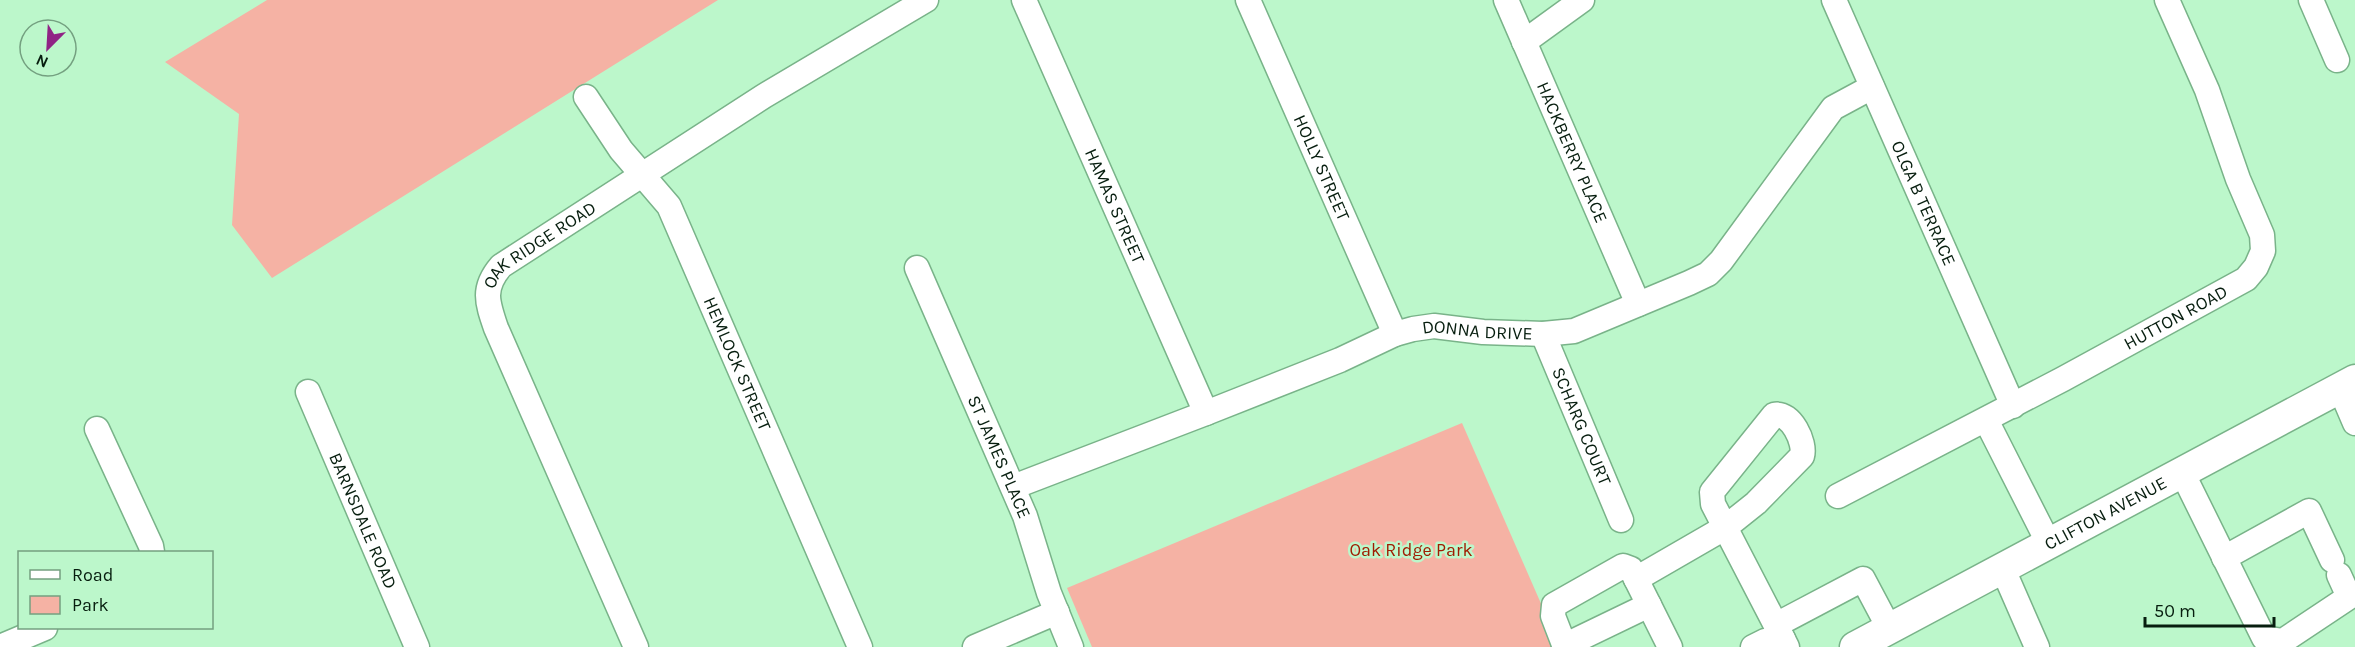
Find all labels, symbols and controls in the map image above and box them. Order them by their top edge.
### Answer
north arrow [18,18,78,78]
text: N [33,50,51,72]
street label: HACKBERRY PLACE [1532,78,1612,226]
street label: HOLLY STREET [1289,111,1355,224]
street label: OLGA B TERRACE [1886,137,1961,269]
street label: HAMAS STREET [1080,145,1150,267]
street label: OAK RIDGE ROAD [478,196,600,292]
street label: HUTTON ROAD [2120,280,2231,355]
street label: HEMLOCK STREET [699,293,776,434]
street label: DONNA DRIVE [1421,315,1533,345]
street label: SCHARG COURT [1547,364,1616,488]
street label: ST JAMES PLACE [963,392,1036,522]
street label: BARNSDALE ROAD [324,449,402,592]
street label: CLIFTON AVENUE [2041,472,2170,555]
park label: Oak Ridge Park [1349,539,1473,561]
legend [18,551,213,629]
text: Road [72,564,113,586]
scale bar [2145,590,2274,628]
text: Park [72,594,109,616]
text: 50 m [2154,600,2196,622]

